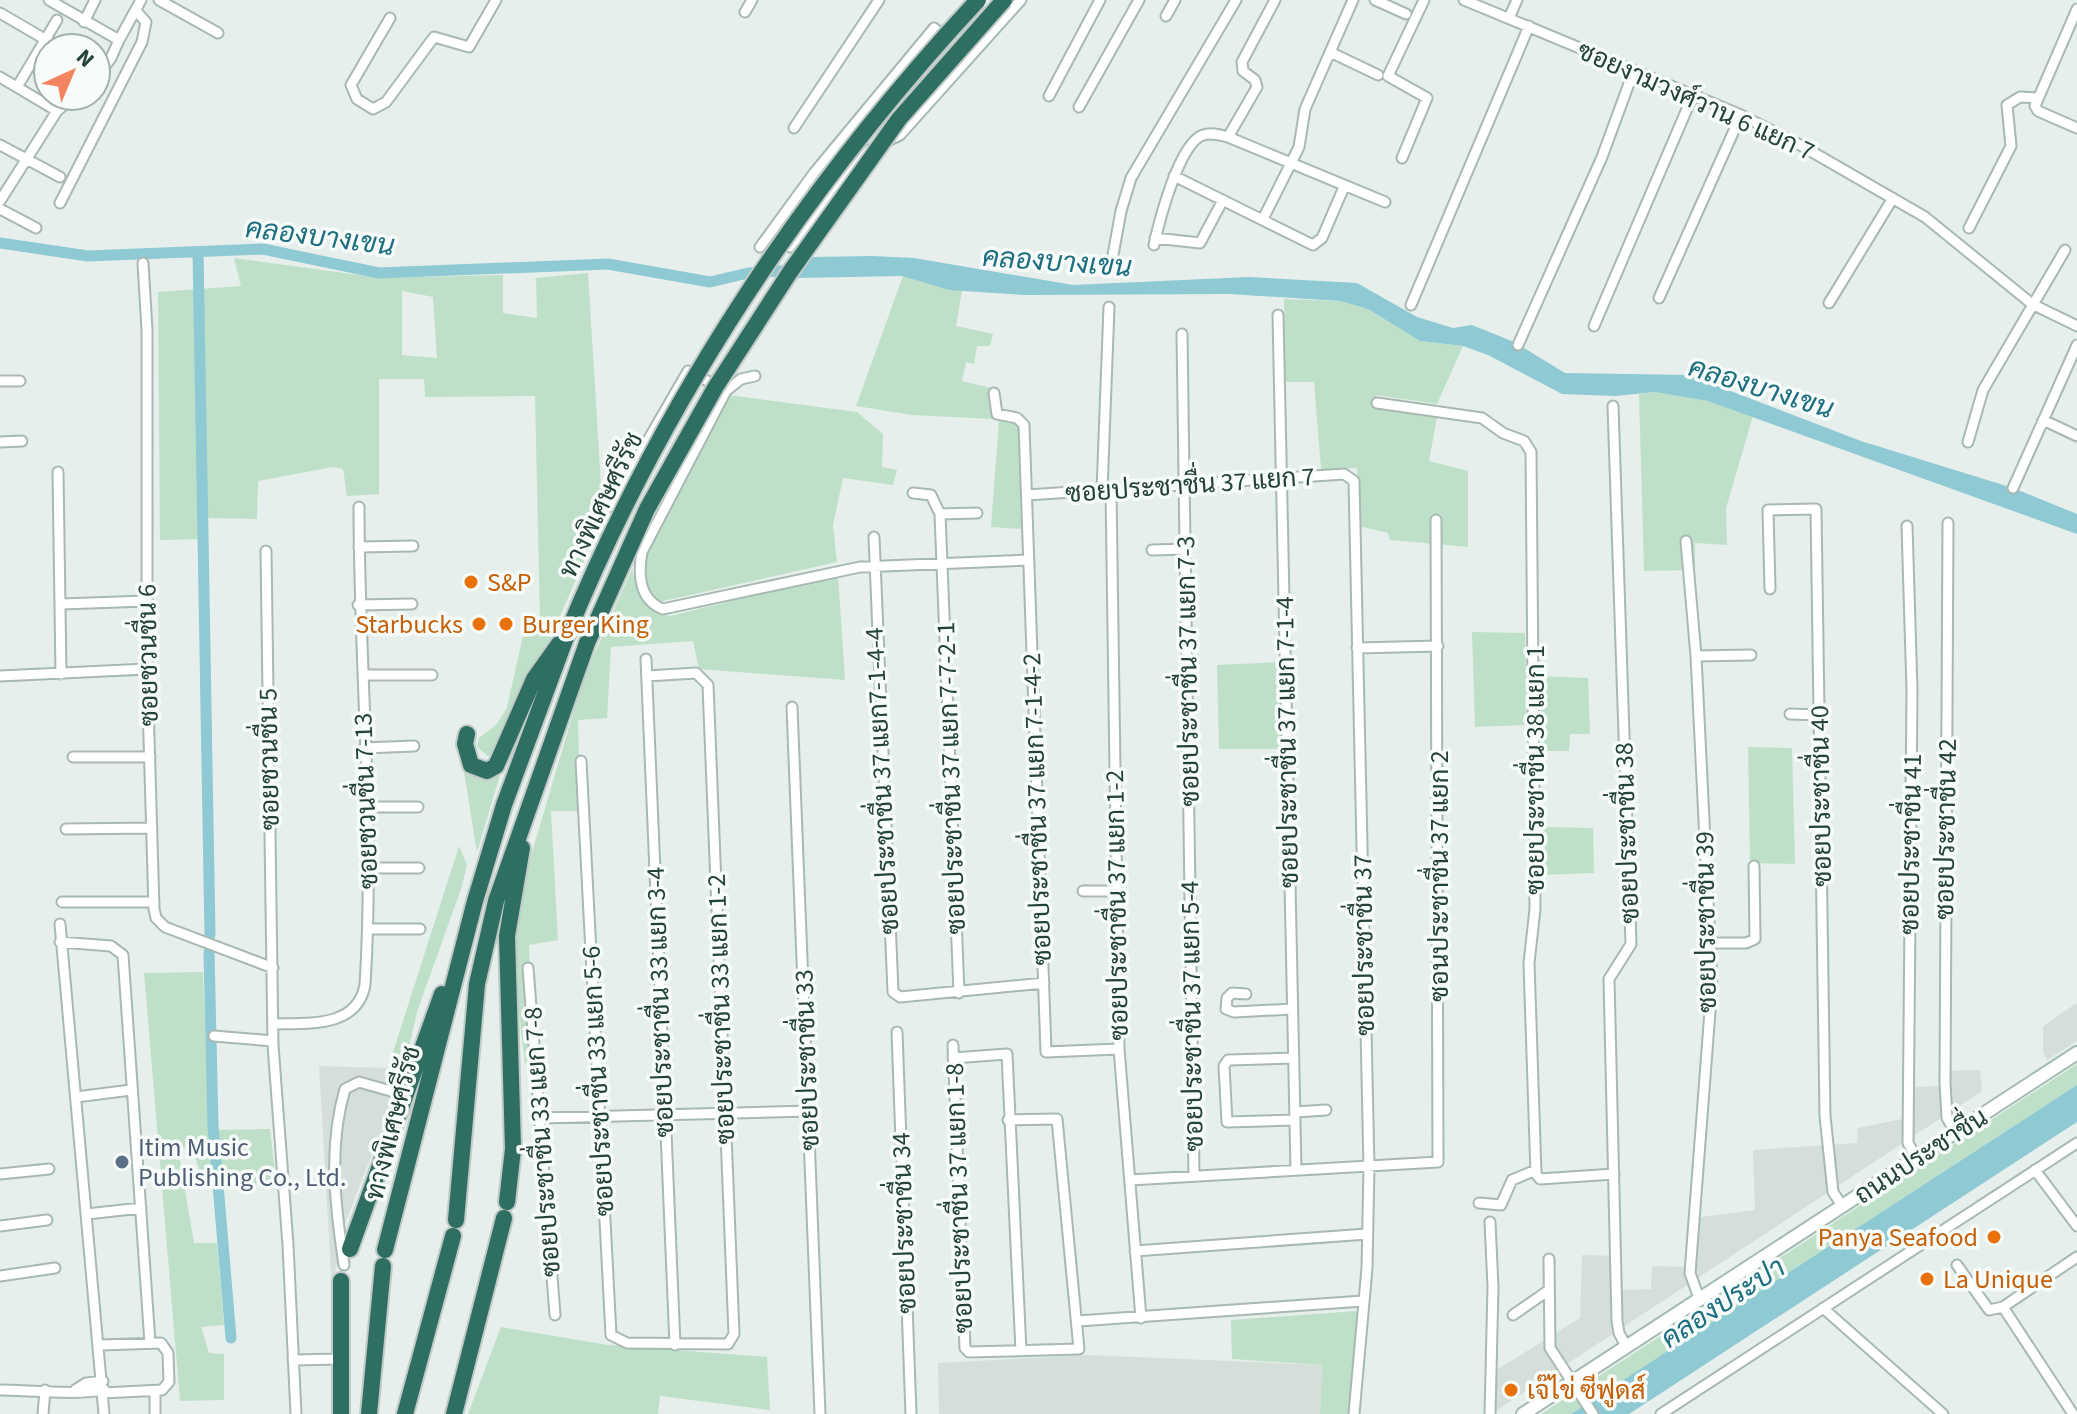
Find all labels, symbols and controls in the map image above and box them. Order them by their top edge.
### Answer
north arrow [32,32,112,112]
street label: ซอยงามวงศ์วาน 6 แยก 7 [1571,32,1821,170]
text: N [69,42,102,75]
water label: คลองบางเขน [243,208,397,266]
water label: คลองบางเขน [981,237,1133,287]
water label: คลองบางเขน [1684,347,1839,429]
street label: ทางพิเศษศรีรัช [550,426,652,584]
street label: ซอยประชาชื่น 37 แยก 7 [1064,454,1316,512]
street label: ซอยประชาชื่น 37 แยก 7-3 [1163,535,1209,807]
place label: S&P [487,564,531,601]
marker: S&P [462,573,480,591]
street label: ซอยชวนชื่น 6 [124,584,168,726]
street label: ซอยประชาชื่น 37 แยก 7-1-4 [1262,596,1308,888]
place label: Starbucks [355,606,463,643]
place label: Burger King [522,606,649,643]
marker: Starbucks [470,615,488,633]
marker: Burger King [497,615,515,633]
street label: ซอยประชาชื่น 37 แยก 7-7-2-1 [923,621,975,935]
street label: ซอยประชาชื่น 37 แยก7-1-4-4 [851,626,909,936]
street label: ซอยประชาชื่น 38 แยก 1 [1513,645,1554,895]
street label: ซอยประชาชื่น 37 แยก 7-1-4-2 [1009,652,1061,966]
street label: ซอยชวนชื่น 5 [245,688,289,830]
street label: ซอยประชาชื่น 40 [1797,705,1841,887]
street label: ซอยชวนชื่น 7-13 [340,712,388,890]
street label: ซอยประชาชื่น 42 [1922,738,1966,920]
street label: ซอยประชาชื่น 38 [1601,742,1649,924]
street label: ซอนประชาชื่น 37 แยก 2 [1417,750,1458,1002]
street label: ซอยประชาชื่น 41 [1887,753,1931,935]
street label: ซอยประชาชื่น 37 แยก 1-2 [1092,769,1138,1041]
street label: ซอยประชาชื่น 39 [1682,831,1726,1013]
street label: ซอยประชาชื่น 37 [1340,854,1384,1036]
street label: ซอยประชาชื่น 33 แยก 3-4 [633,866,683,1138]
street label: ซอยประชาชื่น 33 แยก 1-2 [694,873,744,1145]
street label: ซอยประชาชื่น 37 แยก 5-4 [1167,880,1213,1152]
street label: ซอยประชาชื่น 33 แยก 5-6 [568,945,624,1217]
street label: ซอยประชาชื่น 33 [781,969,829,1151]
street label: ซอยประชาชื่น 33 แยก 7-8 [510,1006,570,1279]
street label: ทางพิเศษศรีรัช [356,1042,430,1204]
street label: ซอยประชาชื่น 37 แยก 1-8 [932,1062,982,1334]
street label: ถนนประชาชื่น [1845,1096,1995,1213]
place label: Itim Music Publishing Co., Ltd. [138,1129,347,1196]
street label: ซอยประชาชื่น 34 [878,1132,926,1314]
marker: Itim Music Publishing Co., Ltd. [113,1153,131,1171]
place label: Panya Seafood [1818,1219,1978,1256]
marker: Panya Seafood [1985,1228,2003,1246]
water label: คลองประปา [1653,1248,1793,1358]
place label: La Unique [1943,1261,2053,1298]
marker: La Unique [1918,1270,1936,1288]
place label: เจ๊ไข่ ซีฟูดส์ [1527,1372,1646,1409]
marker: เจ๊ไข่ ซีฟูดส์ [1502,1381,1520,1399]

